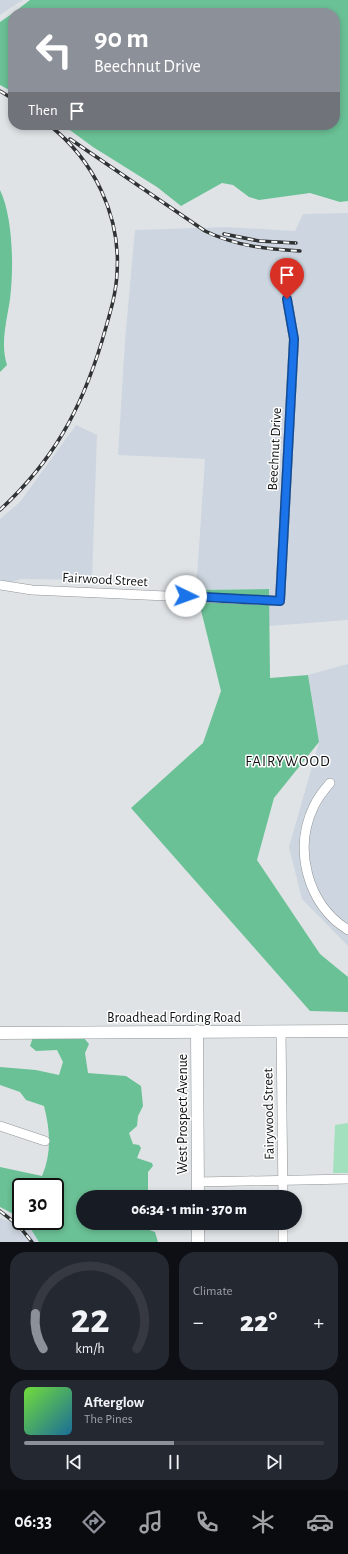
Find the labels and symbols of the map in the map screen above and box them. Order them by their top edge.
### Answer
pin [270,258,304,299]
street label: Beechnut Drive [266,407,284,491]
street label: Fairwood Street [62,571,149,589]
position arrow [165,575,207,617]
district label: FAIRYWOOD [245,754,331,769]
street label: Broadhead Fording Road [107,1011,241,1025]
street label: West Prospect Avenue [176,1054,190,1174]
street label: Fairywood Street [261,1067,277,1160]
speed limit sign: 30 [12,1178,64,1230]

